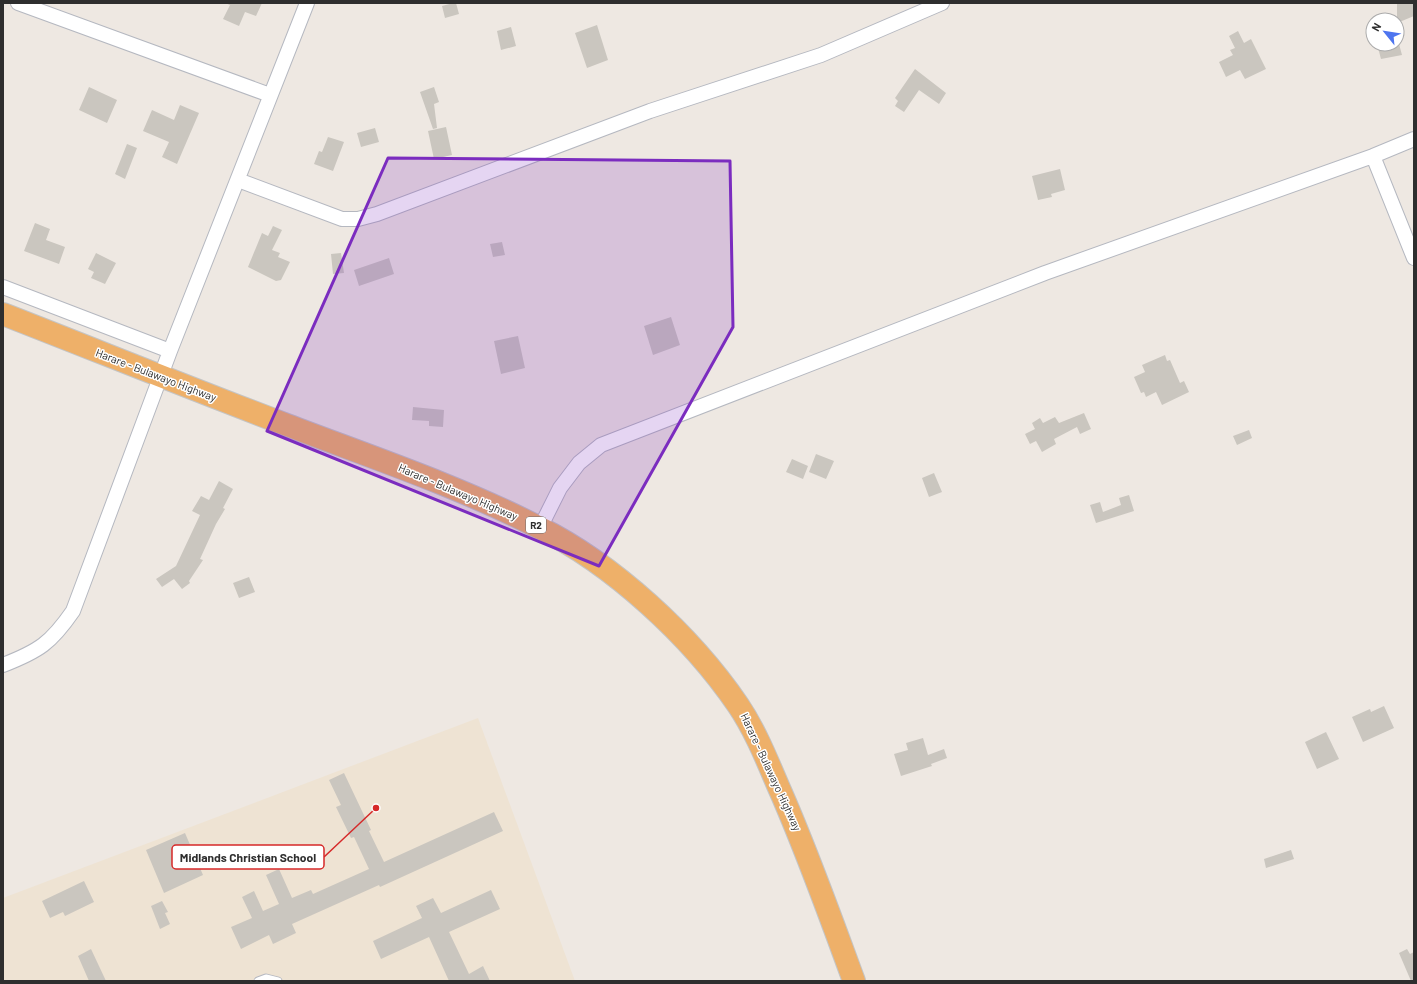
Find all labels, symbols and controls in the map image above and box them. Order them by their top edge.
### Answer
north arrow [1365,12,1405,52]
text: N [1368,20,1383,33]
street label: Harare - Bulawayo Highway [94,345,218,404]
street label: Harare - Bulawayo Highway [397,460,520,523]
road number: R2 [526,517,546,533]
street label: Harare - Bulawayo Highway [738,711,804,833]
callout: Midlands Christian School [172,845,324,869]
text: Midlands Christian School [180,850,316,864]

